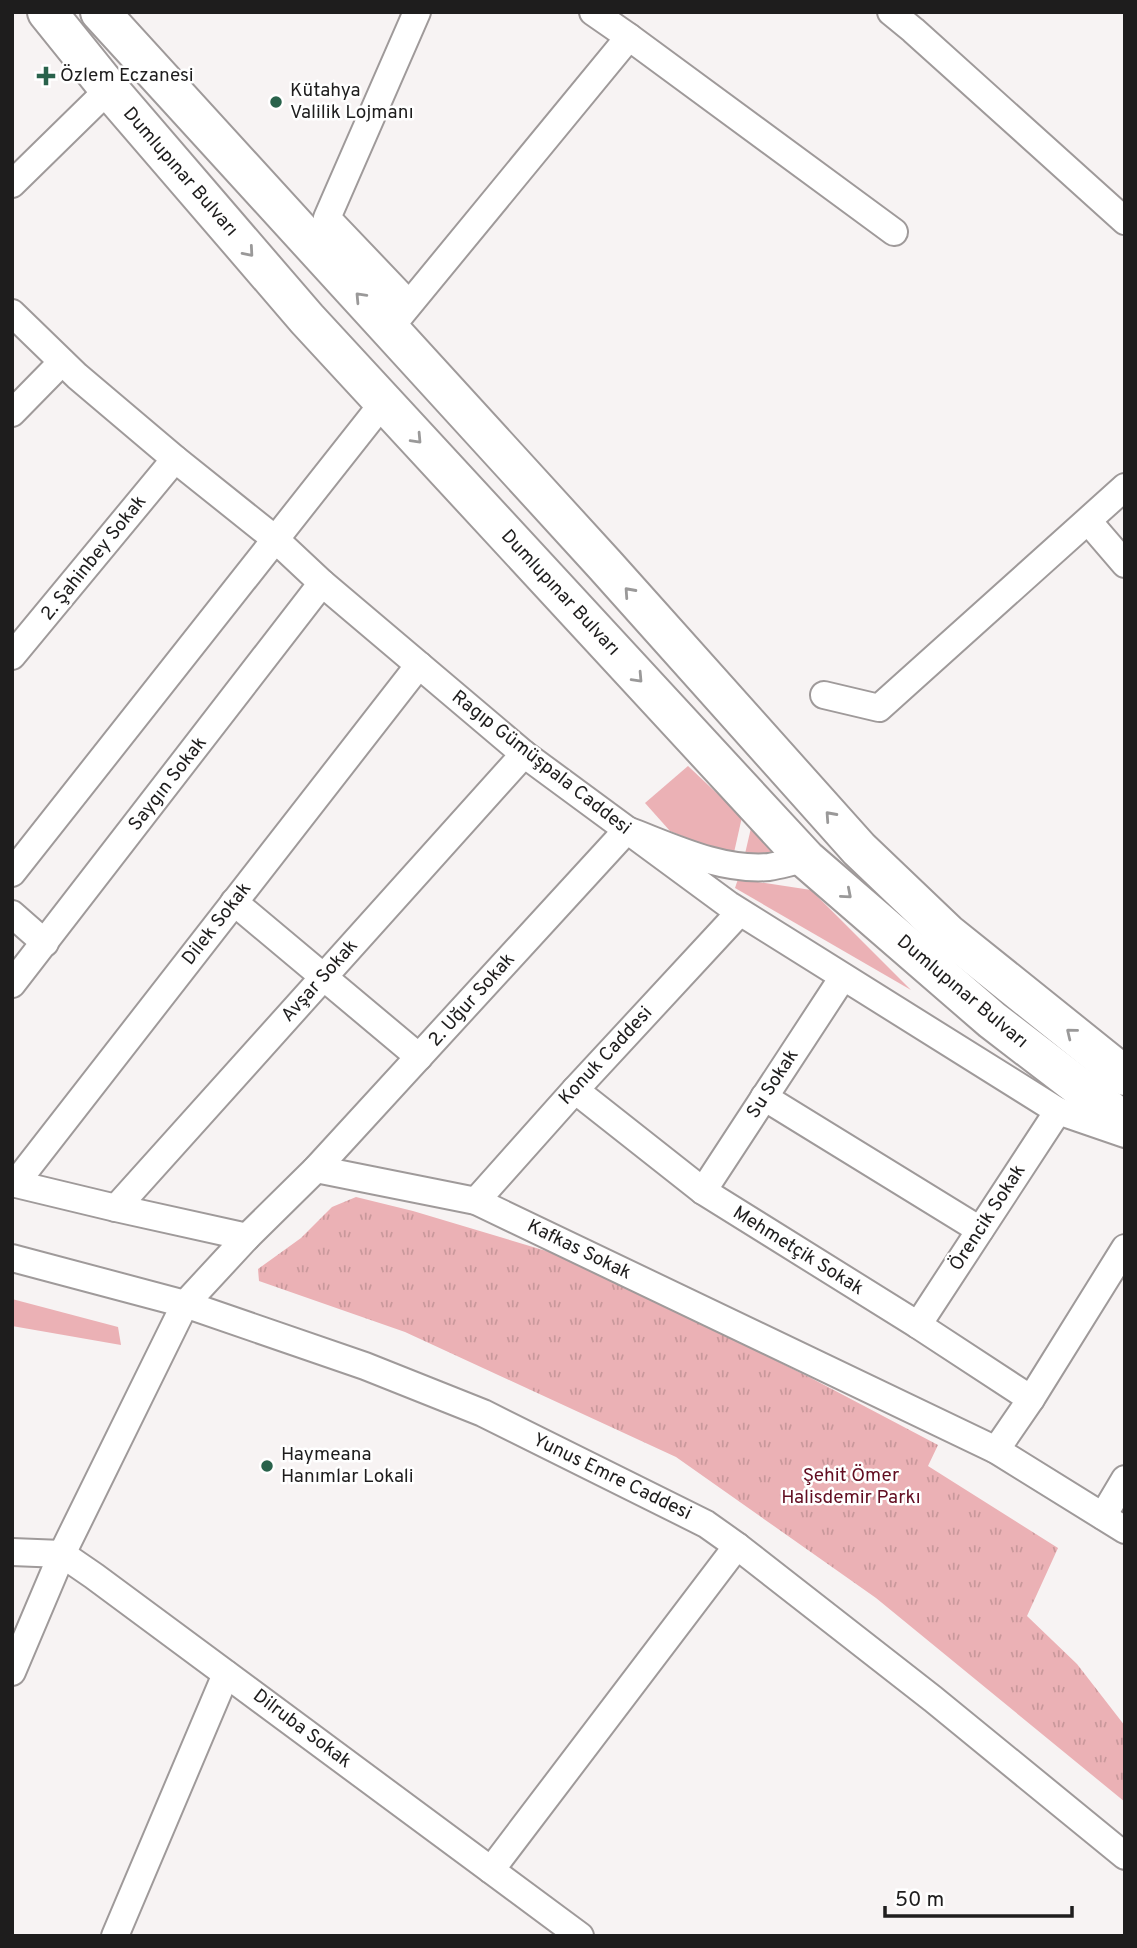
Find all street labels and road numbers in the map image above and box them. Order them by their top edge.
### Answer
street label: Dumlupınar Bulvarı [117,102,243,242]
street label: 2. Şahinbey Sokak [36,490,152,626]
street label: Dumlupınar Bulvarı [495,525,625,661]
street label: Ragıp Gümüşpala Caddesi [446,685,636,841]
street label: Saygın Sokak [124,732,212,836]
street label: Dilek Sokak [177,878,257,970]
street label: Dumlupınar Bulvarı [891,930,1033,1054]
street label: Avşar Sokak [276,935,364,1027]
street label: 2. Uğur Sokak [424,948,520,1052]
street label: Konuk Caddesi [554,1002,658,1110]
street label: Su Sokak [742,1045,804,1123]
street label: Örencik Sokak [944,1160,1031,1276]
street label: Mehmetçik Sokak [728,1201,868,1301]
street label: Kafkas Sokak [523,1214,635,1286]
street label: Yunus Emre Caddesi [529,1428,695,1526]
street label: Dilruba Sokak [248,1684,356,1774]

